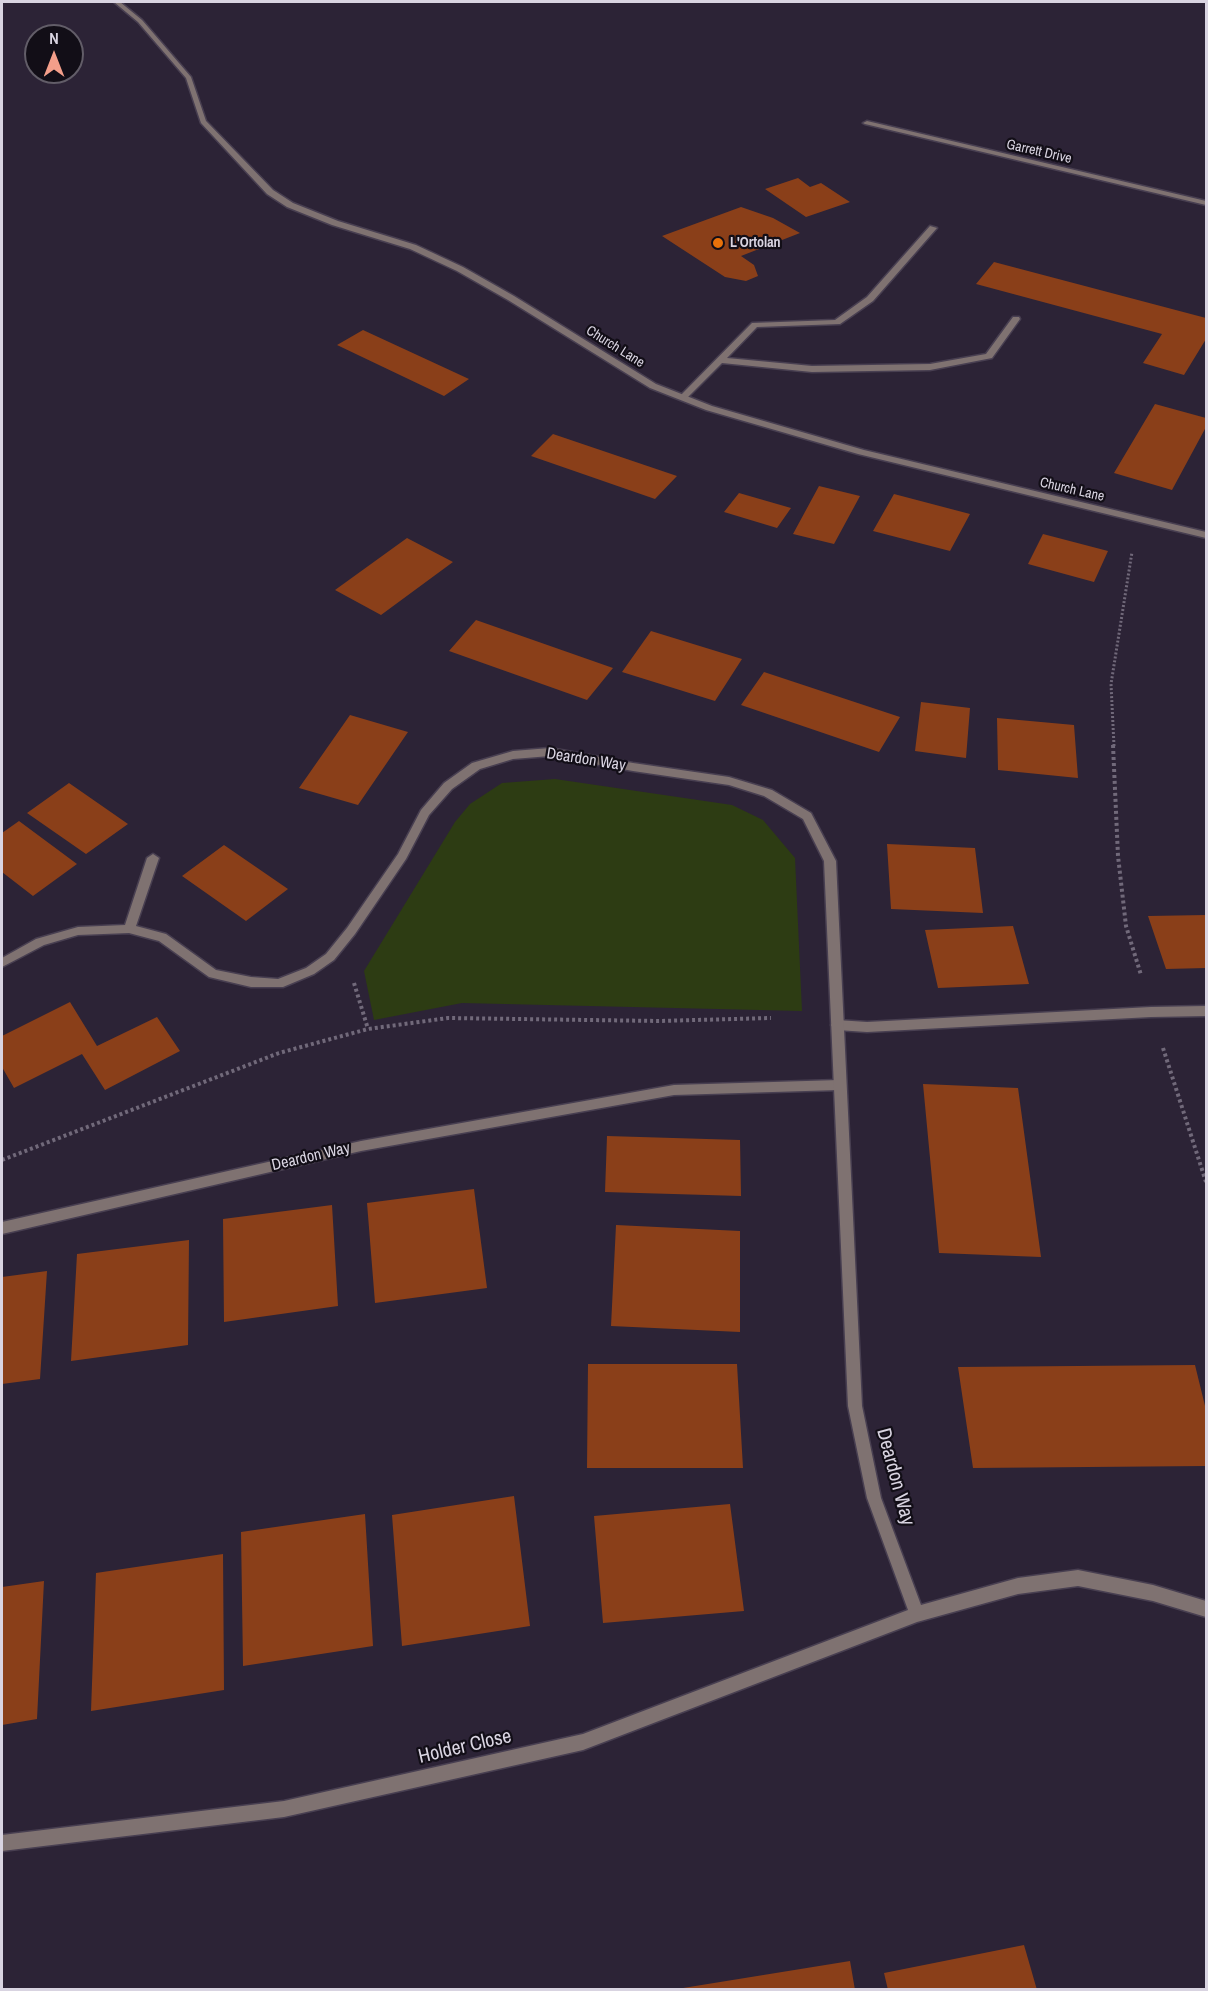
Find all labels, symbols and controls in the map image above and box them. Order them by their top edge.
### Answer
north arrow [24,24,84,84]
text: N [49,27,59,49]
street label: Garrett Drive [1005,136,1073,168]
place label: L'Ortolan [730,235,781,251]
marker: L'Ortolan [711,236,725,250]
street label: Church Lane [583,322,647,372]
street label: Church Lane [1038,474,1106,506]
street label: Deardon Way [545,744,627,776]
street label: Deardon Way [270,1139,352,1175]
street label: Deardon Way [871,1426,919,1528]
street label: Holder Close [416,1725,514,1769]

